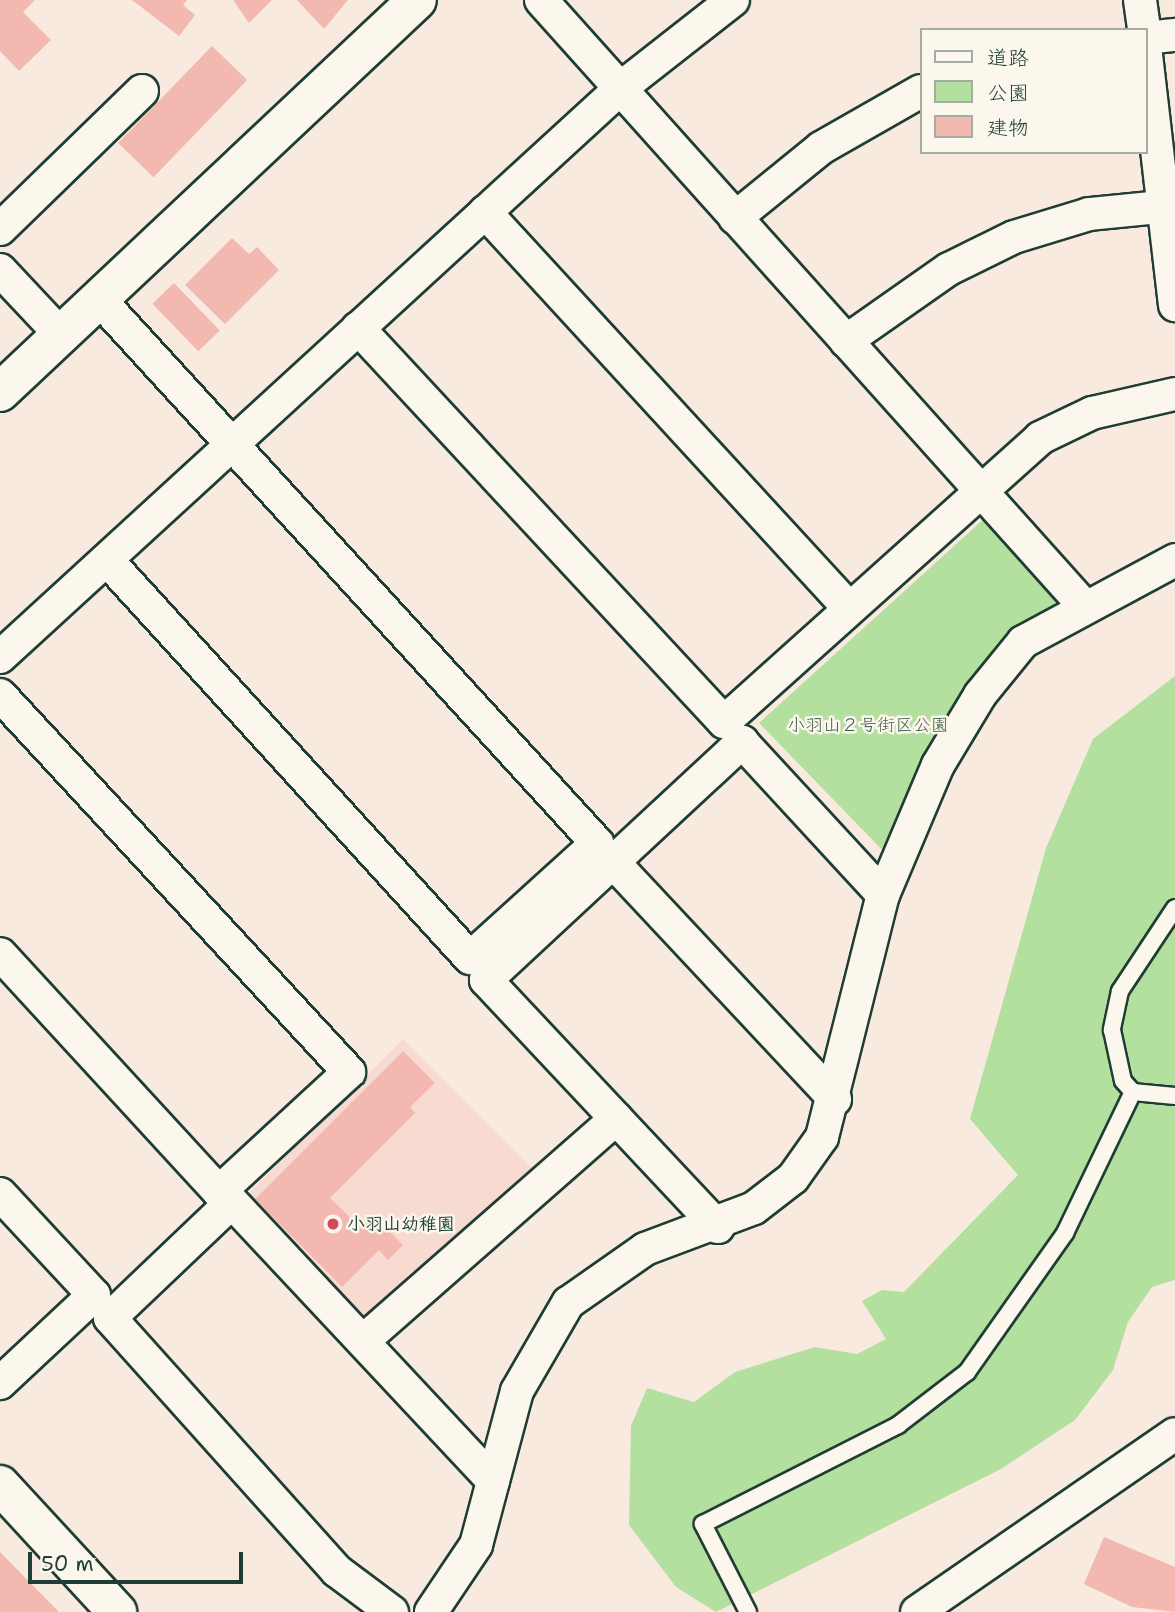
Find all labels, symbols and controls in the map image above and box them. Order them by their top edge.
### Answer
legend [920,28,1147,154]
text: 道路 [987,44,1029,72]
text: 公園 [987,79,1029,107]
text: 建物 [987,114,1029,142]
park label: 小羽山２号街区公園 [787,714,949,736]
place label: 小羽山幼稚園 [347,1213,455,1235]
marker: 小羽山幼稚園 [325,1216,341,1232]
scale bar [32,1538,247,1582]
text: 50 m [41,1550,94,1578]

